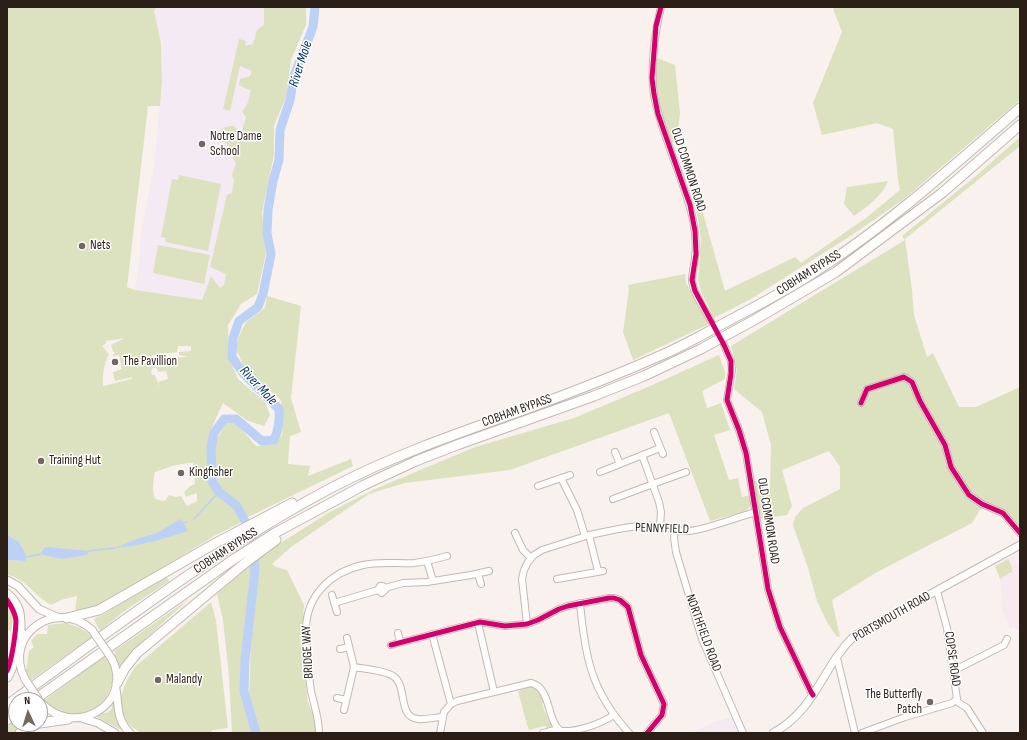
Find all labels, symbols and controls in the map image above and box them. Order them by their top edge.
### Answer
water label: River Mole [286,39,316,89]
street label: OLD COMMON ROAD [667,126,709,214]
place label: Notre Dame School [210,129,262,160]
marker: Notre Dame School [197,139,207,149]
place label: Nets [90,238,110,254]
marker: Nets [77,241,87,251]
street label: COBHAM BYPASS [774,247,844,299]
place label: The Pavillion [123,354,177,370]
marker: The Pavillion [110,357,120,367]
water label: River Mole [236,363,280,409]
street label: COBHAM BYPASS [480,391,554,431]
place label: Training Hut [49,453,101,469]
marker: Training Hut [36,456,46,466]
place label: Kingfisher [189,465,233,481]
marker: Kingfisher [176,468,186,478]
street label: OLD COMMON ROAD [753,477,783,565]
street label: PENNYFIELD [635,520,689,538]
street label: COBHAM BYPASS [191,525,261,577]
street label: PORTSMOUTH ROAD [850,588,934,646]
street label: NORTHFIELD ROAD [682,592,724,674]
street label: BRIDGE WAY [299,625,317,679]
street label: COPSE ROAD [940,631,964,687]
place label: Malandy [166,672,202,688]
marker: Malandy [153,675,163,685]
place label: The Butterfly Patch [865,687,922,718]
north arrow [8,692,48,732]
text: N [24,694,31,707]
marker: The Butterfly Patch [925,697,935,707]

